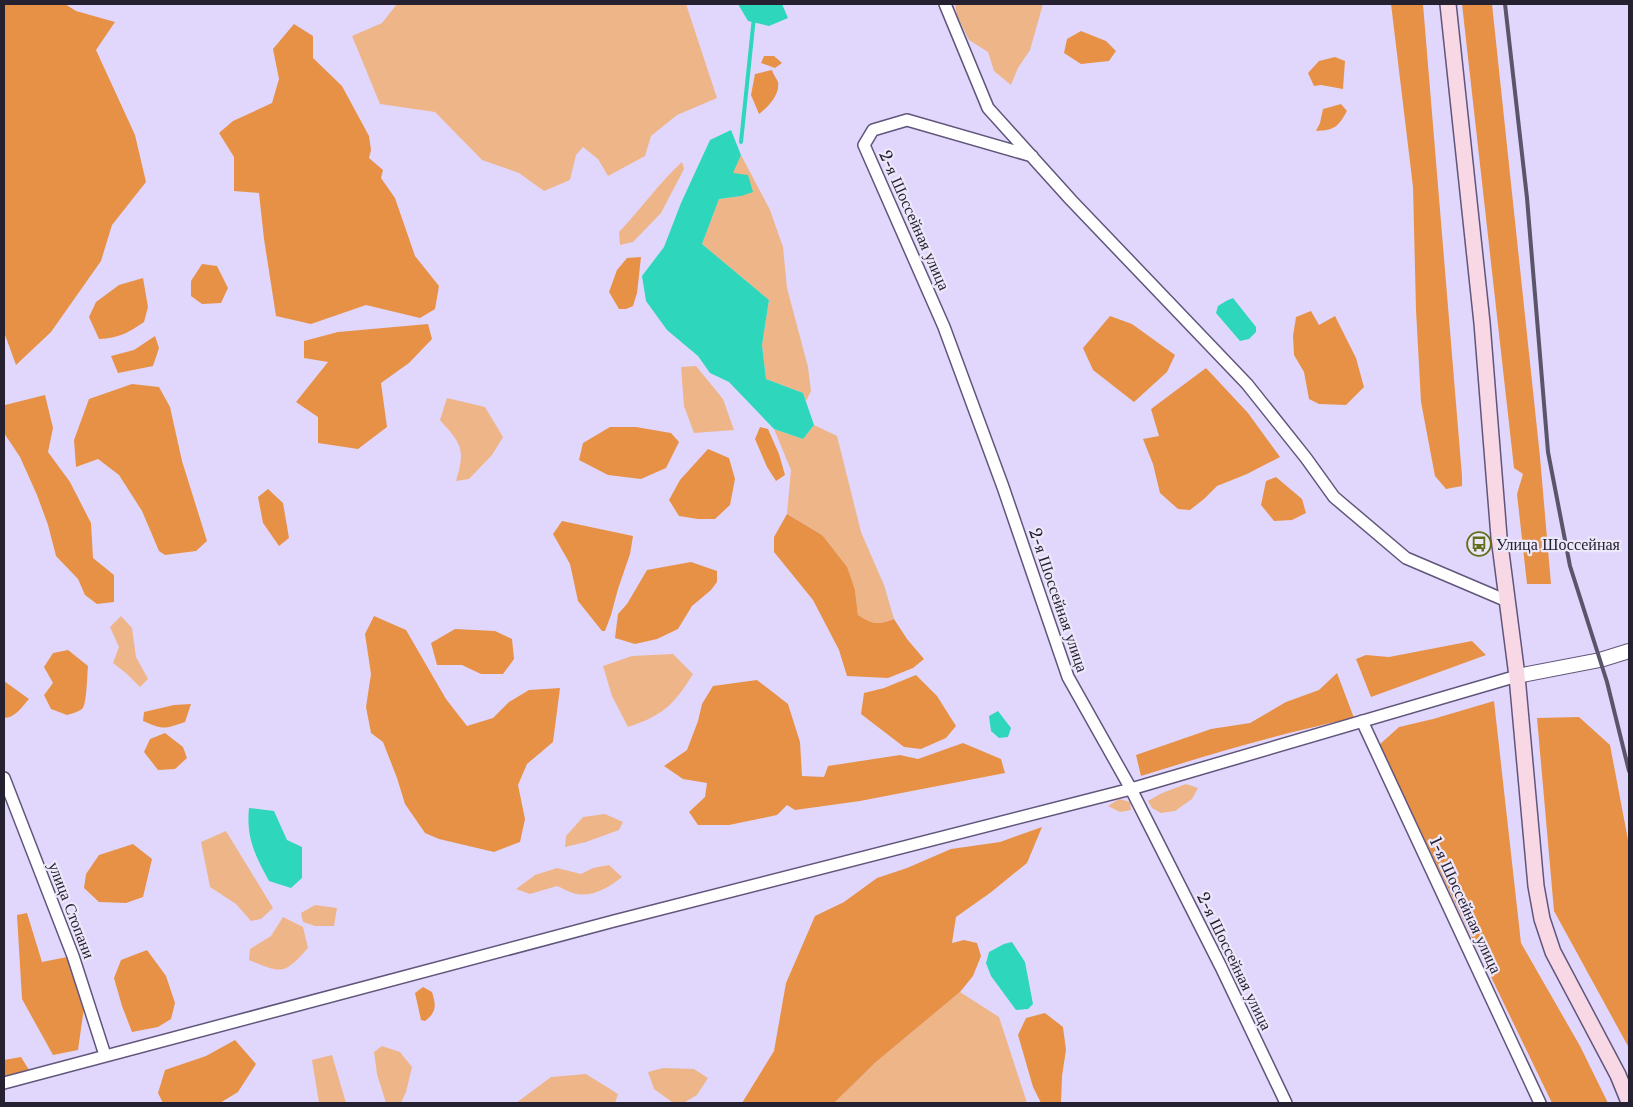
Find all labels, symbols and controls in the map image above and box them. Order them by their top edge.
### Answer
street label: 2-я Шоссейная улица [875,147,955,293]
street label: 2-я Шоссейная улица [1025,525,1093,675]
bus stop icon: Улица Шоссейная [1466,531,1492,557]
place label: Улица Шоссейная [1496,534,1621,554]
street label: 1-я Шоссейная улица [1426,834,1506,976]
street label: улица Стопани [44,859,100,962]
street label: 2-я Шоссейная улица [1193,889,1277,1033]

